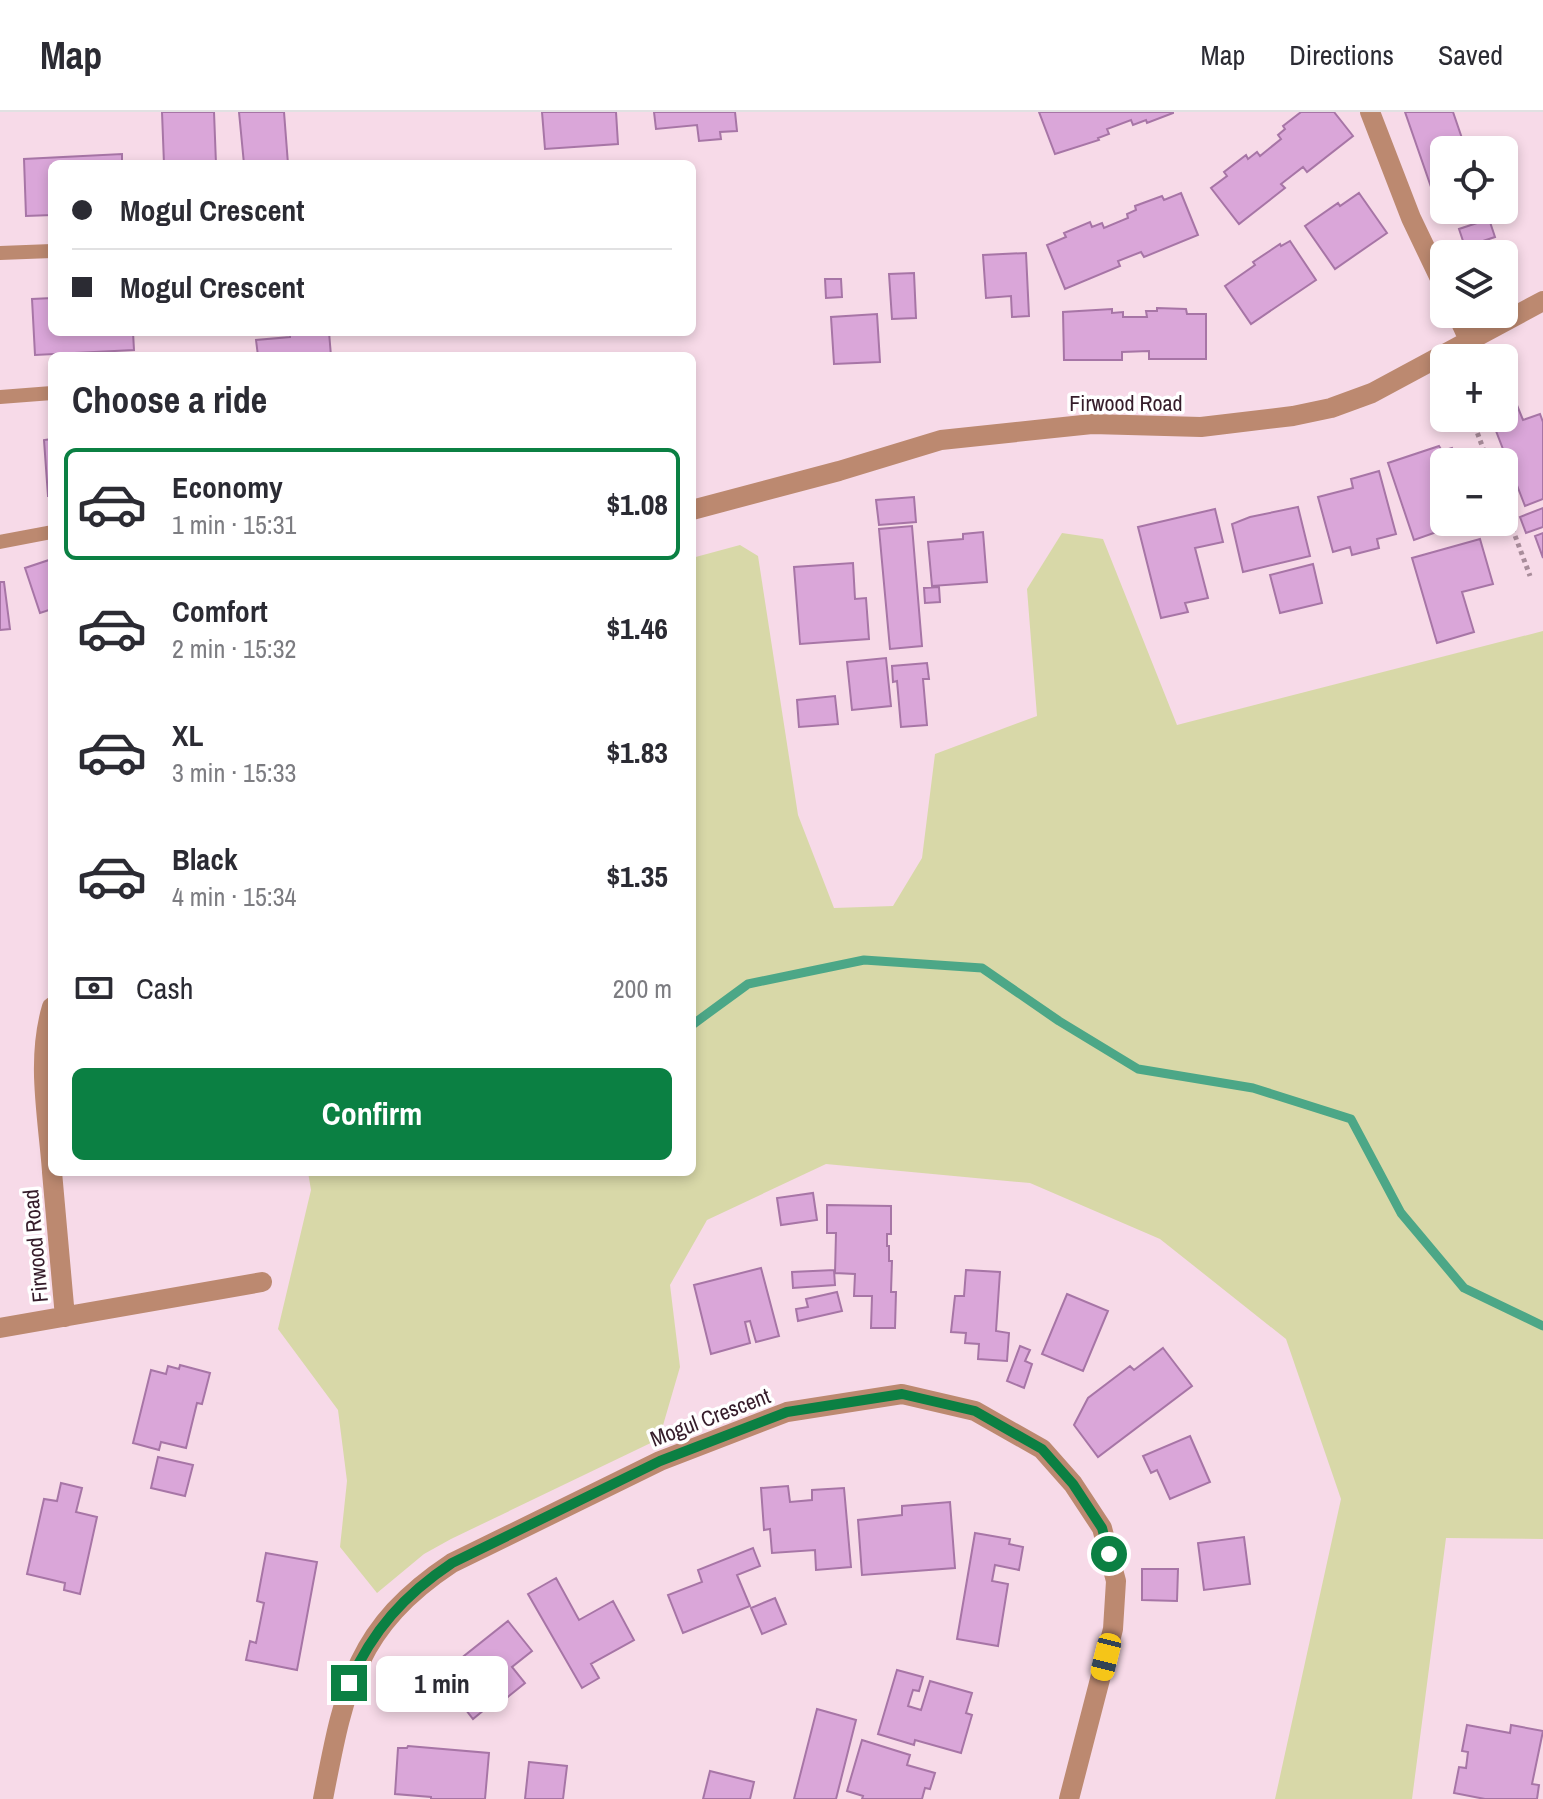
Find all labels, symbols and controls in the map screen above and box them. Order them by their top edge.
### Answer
text: Map [40,30,102,81]
text: Map [1201,36,1245,74]
text: Directions [1289,36,1394,74]
text: Saved [1438,36,1503,74]
map controls [1430,136,1518,536]
button: locate [1430,136,1518,224]
text: Mogul Crescent [120,190,305,230]
button: layers [1430,240,1518,328]
text: Mogul Crescent [120,267,305,307]
button: + [1430,344,1518,432]
text: Choose a ride [72,376,267,424]
street label: Firwood Road [1069,388,1183,418]
button: − [1430,448,1518,536]
text: Economy [172,467,283,507]
icon: car [76,468,148,540]
text: $1.08 [606,484,668,524]
text: 1 min · 15:31 [172,507,296,542]
text: Comfort [172,591,268,631]
icon: car [76,592,148,664]
text: $1.46 [606,608,668,648]
text: 2 min · 15:32 [172,631,296,666]
text: XL [172,715,203,755]
icon: car [76,716,148,788]
text: $1.83 [606,732,668,772]
text: 3 min · 15:33 [172,755,296,790]
text: Black [172,839,238,879]
icon: car [76,840,148,912]
text: $1.35 [606,856,668,896]
text: 4 min · 15:34 [172,879,296,914]
icon: cash [72,966,116,1010]
text: Cash [136,968,193,1008]
text: 200 m [613,971,672,1006]
button: Confirm [72,1068,672,1160]
street label: Firwood Road [15,1188,55,1304]
street label: Mogul Crescent [646,1380,774,1454]
route start [1091,1536,1127,1572]
car [1089,1631,1123,1683]
callout: 1 min [377,1655,509,1711]
route end [331,1665,367,1701]
text: 1 min [414,1666,470,1701]

